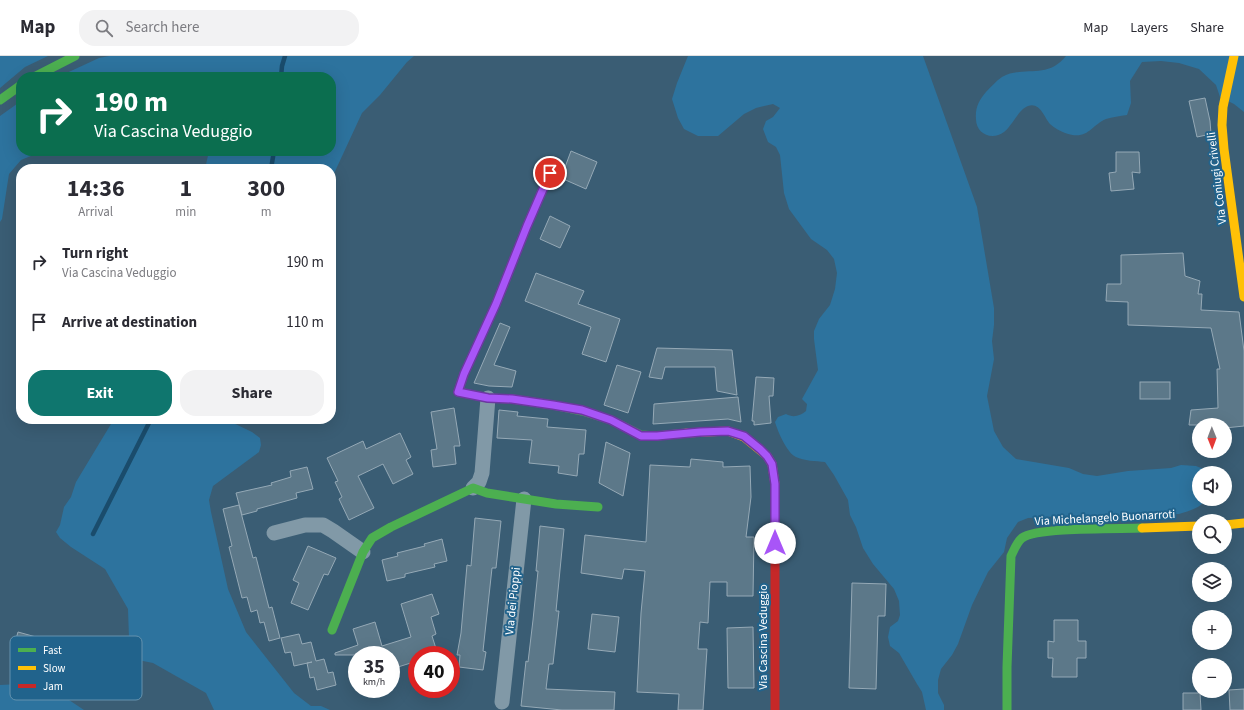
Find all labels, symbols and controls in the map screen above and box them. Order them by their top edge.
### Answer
search box [79,10,359,46]
text: Map [20,14,55,41]
icon: search [93,17,115,39]
text: Search here [125,17,199,38]
text: Map [1083,18,1108,38]
text: Layers [1130,18,1168,38]
text: Share [1190,18,1224,38]
text: 190 m [94,82,168,122]
icon: right [28,88,80,140]
text: Via Cascina Veduggio [94,119,252,144]
street label: Via Coniugi Crivelli [1203,131,1231,225]
pin [533,156,567,190]
icon: arrive [539,162,561,184]
text: 14:36 [67,171,125,206]
text: 1 [180,171,192,206]
text: 300 [247,171,285,206]
text: Arrival [78,203,113,221]
text: min [175,203,196,221]
text: m [261,203,272,221]
text: Turn right [62,243,128,264]
icon: right [28,251,50,273]
text: 190 m [286,252,324,273]
text: Via Cascina Veduggio [62,264,176,282]
icon: arrive [28,311,50,333]
text: Arrive at destination [62,312,197,333]
text: 110 m [286,312,324,333]
button: Exit [28,370,172,416]
button: Share [180,370,324,416]
north arrow [1192,418,1232,458]
map controls [1192,418,1232,698]
button: sound [1192,466,1232,506]
street label: Via Michelangelo Buonarroti [1034,506,1176,530]
button: search [1192,514,1232,554]
position arrow [754,522,796,564]
button: layers [1192,562,1232,602]
street label: Via dei Pioppi [501,566,525,636]
street label: Via Cascina Veduggio [755,584,772,690]
button: + [1192,610,1232,650]
legend [10,636,142,700]
text: Fast [43,643,62,658]
speed limit sign: 40 [408,646,460,698]
text: 35 [363,653,385,681]
button: − [1192,658,1232,698]
text: Slow [43,661,66,676]
text: km/h [363,675,385,689]
text: Jam [43,679,63,694]

